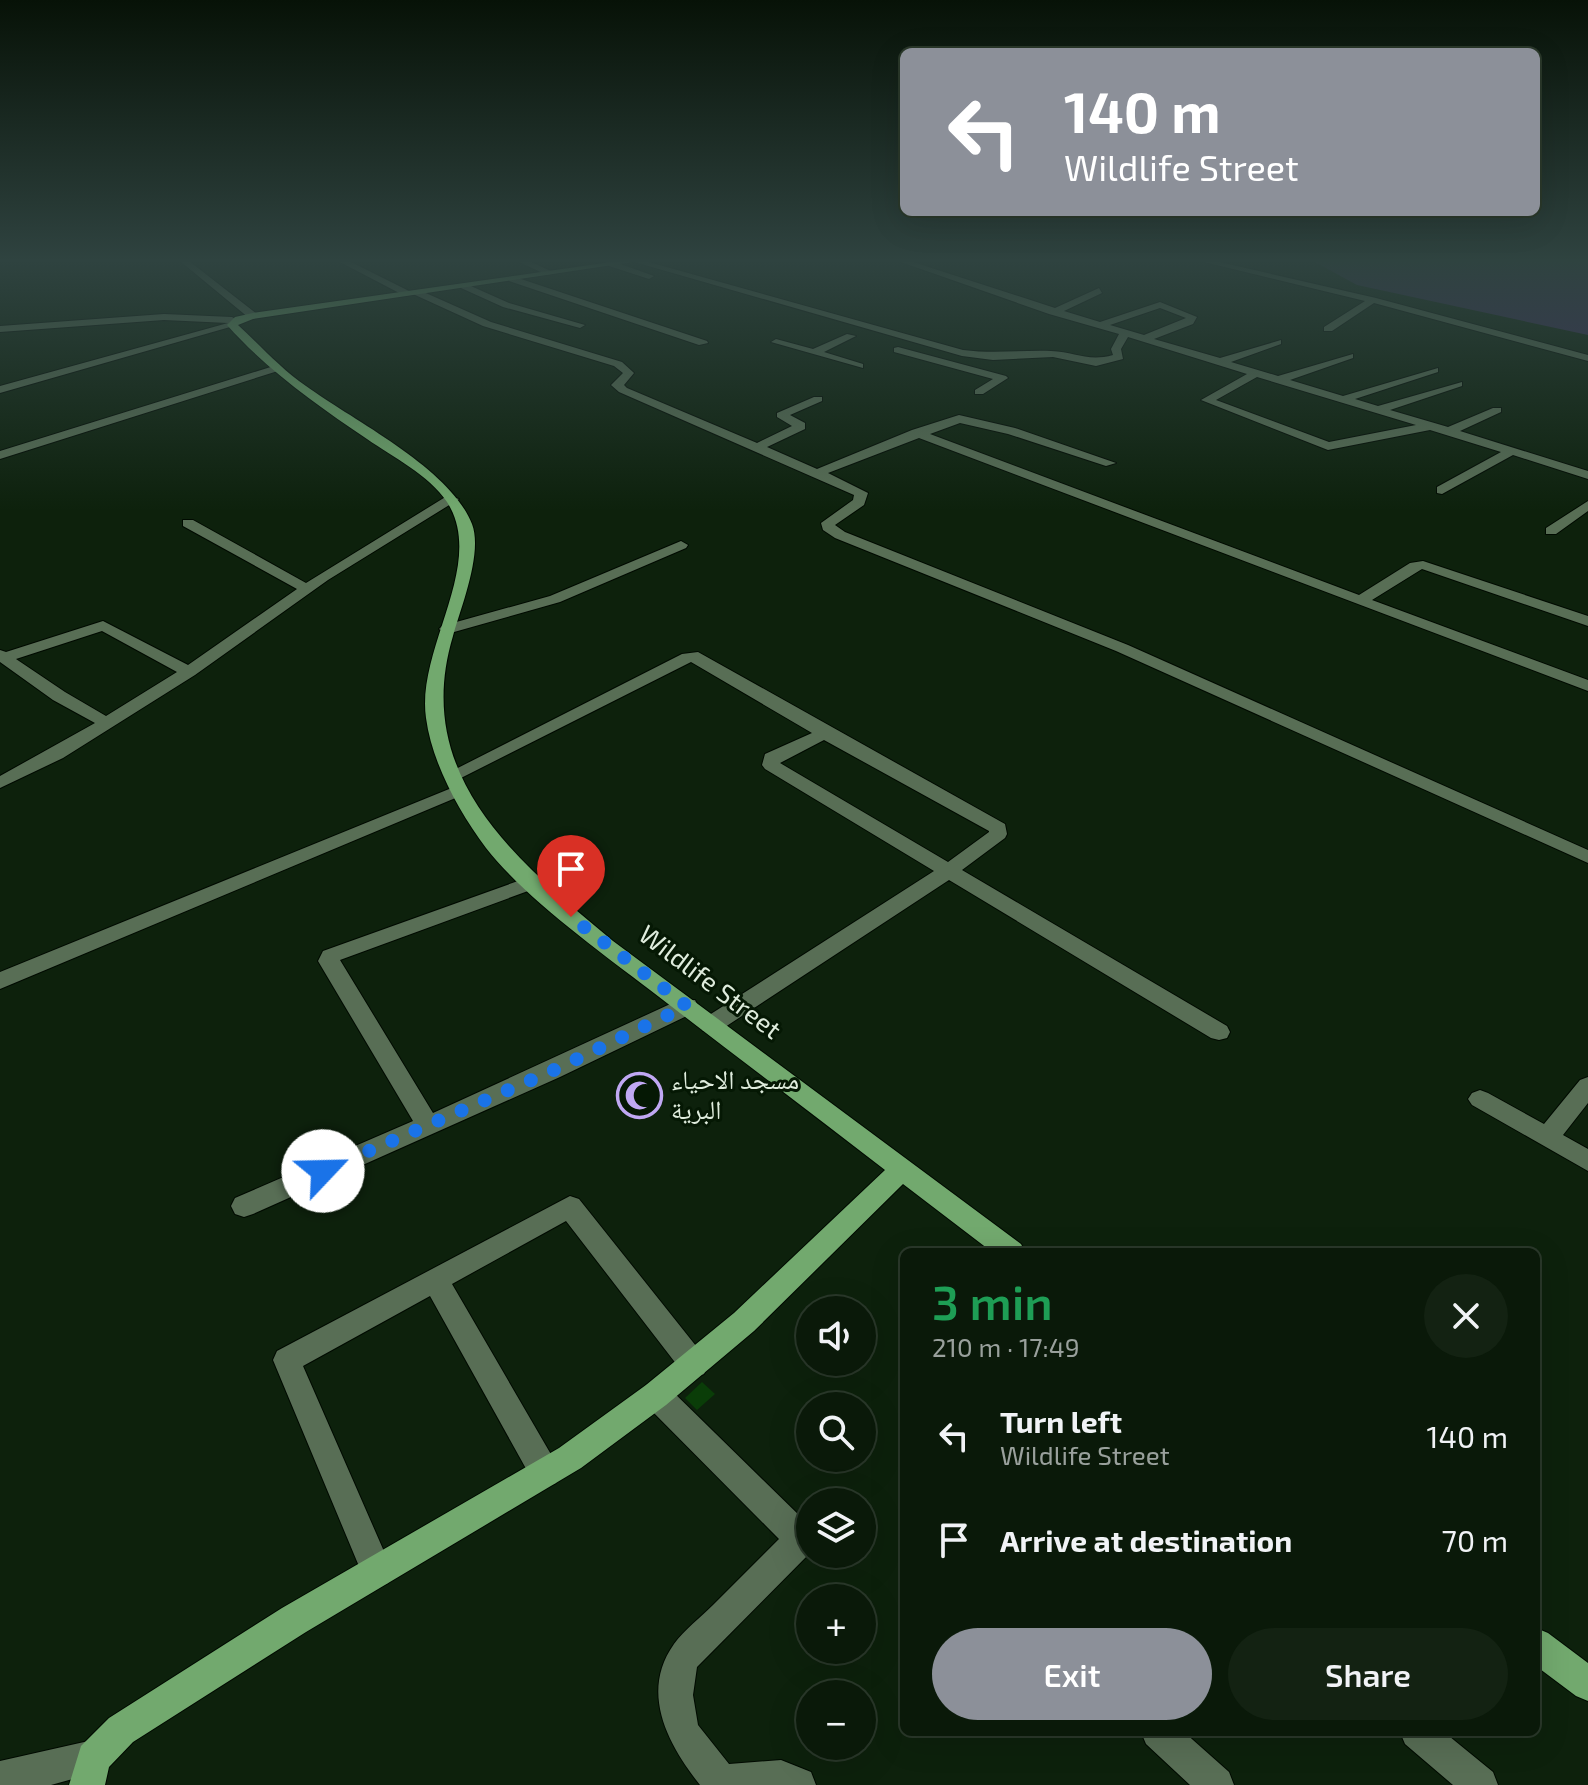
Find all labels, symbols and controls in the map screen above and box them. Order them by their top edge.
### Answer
text: 140 m [1064,77,1221,144]
icon: left [932,80,1036,184]
text: Wildlife Street [1064,145,1299,188]
pin [537,835,605,917]
icon: arrive [549,847,593,891]
street label: Wildlife Street [634,917,788,1044]
place label: مسجد الاحياء البرية [671,1063,799,1125]
mosque icon: مسجد الاحياء البرية [616,1071,664,1119]
position arrow [281,1129,365,1213]
text: 3 min [932,1272,1053,1330]
button: close [1424,1274,1508,1358]
map controls [796,1296,876,1760]
button: sound [796,1296,876,1376]
text: 210 m · 17:49 [932,1331,1080,1362]
button: search [796,1392,876,1472]
text: Turn left [1000,1403,1122,1439]
icon: left [932,1414,976,1458]
text: 140 m [1427,1418,1508,1454]
text: Wildlife Street [1000,1439,1170,1470]
button: layers [796,1488,876,1568]
icon: arrive [932,1518,976,1562]
text: Arrive at destination [1000,1522,1292,1558]
text: 70 m [1442,1522,1508,1558]
button: + [796,1584,876,1664]
button: Exit [932,1628,1212,1720]
button: Share [1228,1628,1508,1720]
button: − [796,1680,876,1760]

